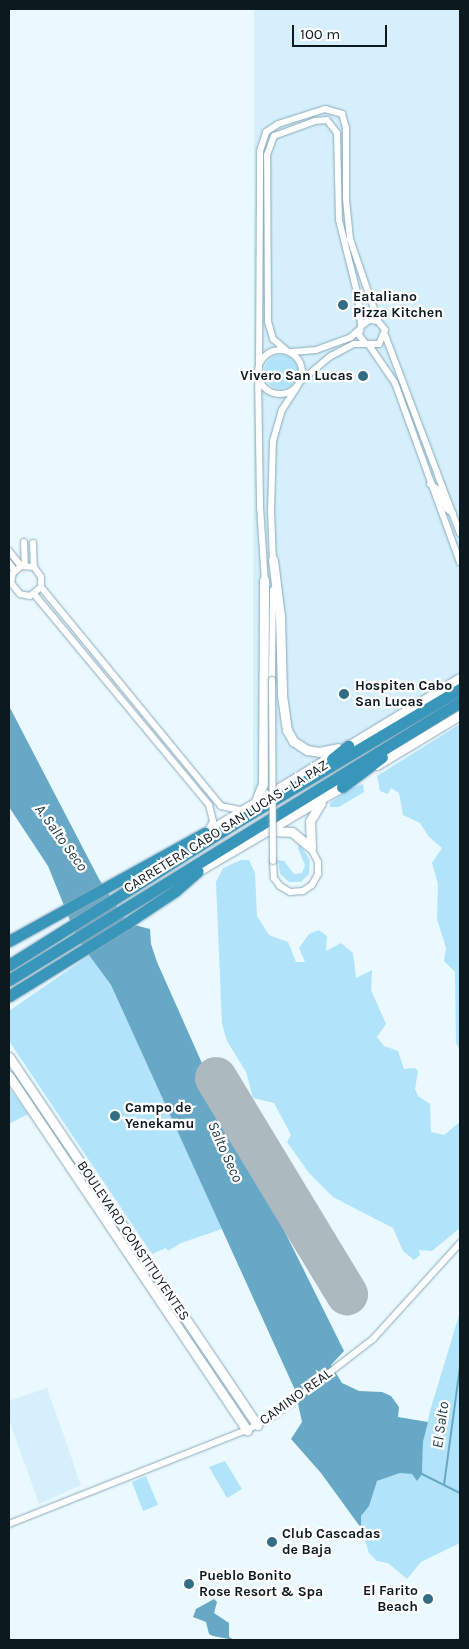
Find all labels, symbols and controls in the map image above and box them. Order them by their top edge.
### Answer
scale bar [294,15,389,47]
text: 100 m [300,25,340,43]
place label: Eataliano Pizza Kitchen [353,289,443,322]
marker: Eataliano Pizza Kitchen [337,299,349,311]
place label: Vivero San Lucas [240,368,353,384]
marker: Vivero San Lucas [357,370,369,382]
place label: Hospiten Cabo San Lucas [355,678,452,710]
marker: Hospiten Cabo San Lucas [337,687,351,701]
street label: CARRETERA CABO SAN LUCAS - LA PAZ [121,757,331,897]
water label: A. Salto Seco [31,801,91,875]
place label: Campo de Yenekamu [125,1100,194,1132]
marker: Campo de Yenekamu [109,1110,121,1122]
water label: Salto Seco [204,1119,246,1185]
street label: BOULEVARD CONSTITUYENTES [73,1158,193,1324]
street label: CAMINO REAL [257,1365,335,1429]
water label: El Salto [429,1401,453,1449]
place label: Club Cascadas de Baja [282,1526,380,1558]
marker: Club Cascadas de Baja [266,1536,278,1548]
place label: Pueblo Bonito Rose Resort & Spa [199,1568,323,1600]
marker: Pueblo Bonito Rose Resort & Spa [183,1578,195,1590]
place label: El Farito Beach [363,1583,418,1615]
marker: El Farito Beach [422,1593,434,1605]

